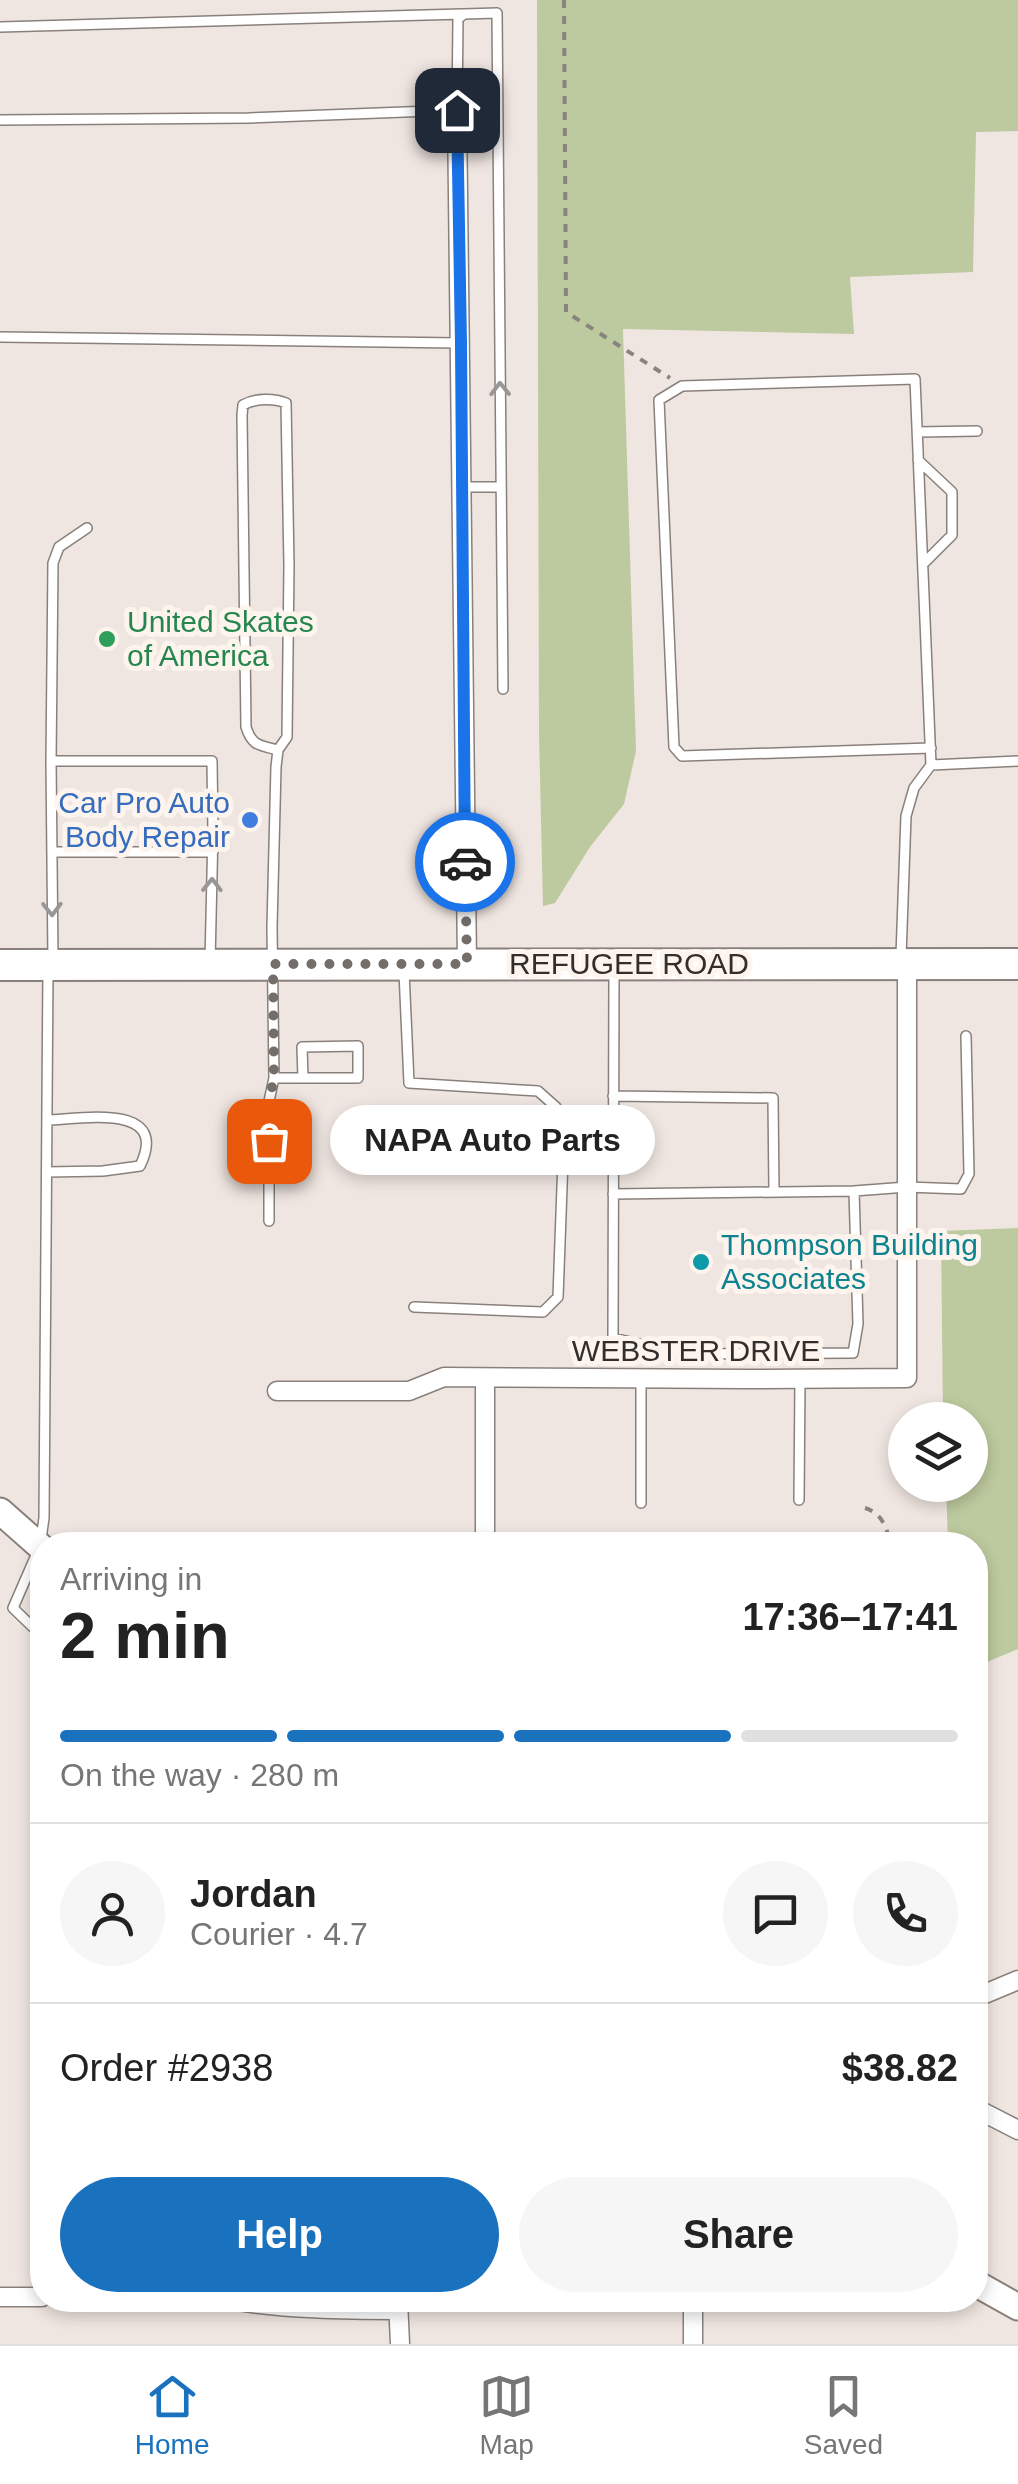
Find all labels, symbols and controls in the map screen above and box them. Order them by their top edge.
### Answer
pin [415,68,500,153]
icon: home [430,83,485,138]
one-way arrow [489,381,511,396]
place label: United Skates of America [127,605,314,672]
marker: United Skates of America [96,628,118,650]
place label: Car Pro Auto Body Repair [58,786,230,853]
marker: Car Pro Auto Body Repair [239,809,261,831]
courier [415,812,515,912]
icon: car [438,835,493,890]
one-way arrow [201,877,223,892]
one-way arrow [42,901,63,917]
street label: REFUGEE ROAD [509,947,749,980]
pin [227,1099,312,1184]
callout: NAPA Auto Parts [329,1106,654,1176]
icon: bag [242,1114,297,1169]
text: NAPA Auto Parts [364,1122,621,1158]
place label: Thompson Building Associates [721,1228,978,1295]
marker: Thompson Building Associates [690,1251,712,1273]
street label: WEBSTER DRIVE [572,1334,820,1367]
map controls [888,1402,988,1502]
button: layers [888,1402,988,1502]
text: Arriving in [60,1561,202,1597]
text: 17:36–17:41 [742,1596,958,1638]
text: 2 min [60,1599,230,1672]
text: On the way · 280 m [60,1757,339,1793]
button: person [60,1861,165,1966]
button: chat [723,1861,828,1966]
button: phone [853,1861,958,1966]
text: Jordan [190,1873,317,1915]
text: Courier · 4.7 [190,1916,368,1952]
text: Order #2938 [60,2047,273,2089]
text: $38.82 [842,2047,958,2089]
button: Help [60,2177,499,2292]
button: Share [519,2177,958,2292]
tab: Home [135,2369,210,2461]
tab: Map [479,2369,534,2461]
tab: Saved [804,2369,883,2461]

